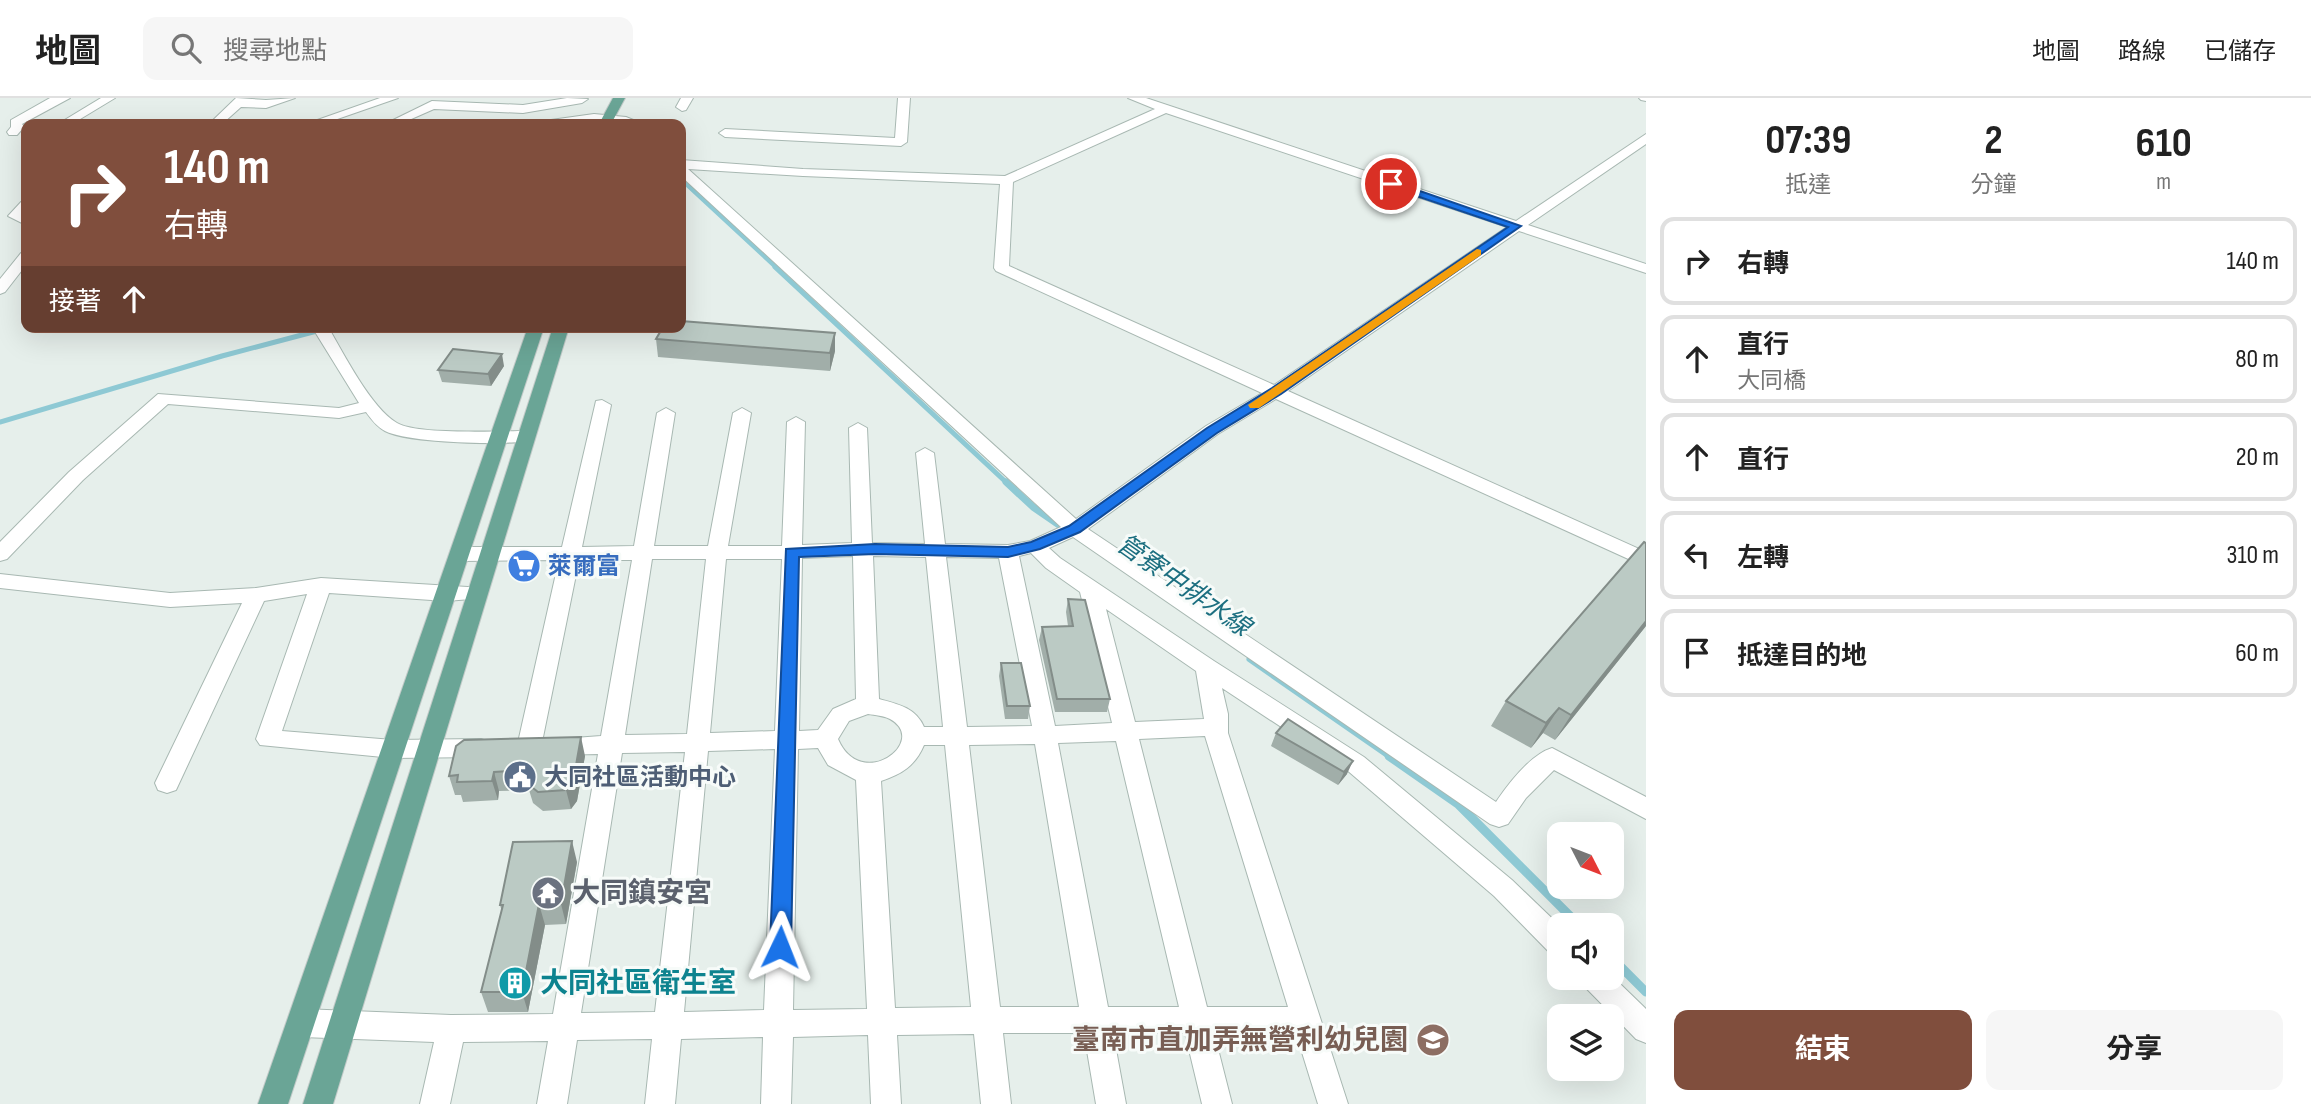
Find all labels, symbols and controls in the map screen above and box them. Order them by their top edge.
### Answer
search box [143,17,633,80]
icon: search [167,29,205,67]
text: 地圖 [35,32,101,72]
text: 搜尋地點 [223,36,327,67]
text: 地圖 [2032,37,2080,66]
text: 路線 [2118,37,2166,66]
text: 已儲存 [2204,37,2276,66]
text: 07:39 [1765,115,1851,166]
text: 2 [1984,115,2003,166]
text: 610 [2136,118,2192,169]
text: 140 m [164,139,270,198]
icon: right [49,147,140,238]
pin [1361,154,1421,214]
icon: arrive [1372,165,1410,203]
text: m [2156,168,2171,196]
text: 抵達 [1785,171,1831,199]
text: 分鐘 [1970,171,2016,199]
text: 右轉 [164,207,228,246]
icon: right [1678,242,1716,280]
text: 140 m [2227,246,2279,277]
text: 右轉 [1737,249,1789,280]
icon: ahead [115,280,153,318]
text: 接著 [49,287,101,318]
text: 直行 [1737,330,1789,361]
icon: ahead [1678,340,1716,378]
text: 80 m [2235,344,2279,375]
text: 大同橋 [1737,367,1806,395]
icon: ahead [1678,438,1716,476]
text: 20 m [2236,442,2279,473]
text: 直行 [1737,445,1789,476]
water label: 管寮中排水線 [1110,529,1258,645]
icon: left [1678,536,1716,574]
text: 310 m [2227,540,2279,571]
text: 左轉 [1737,543,1789,574]
supermarket icon: 萊爾富 [505,547,543,585]
place label: 萊爾富 [548,552,620,581]
icon: arrive [1678,634,1716,672]
text: 60 m [2235,638,2279,669]
text: 抵達目的地 [1737,641,1867,672]
public building icon: 大同社區活動中心 [501,758,539,796]
place label: 大同社區活動中心 [544,763,736,792]
north arrow [1547,822,1624,900]
map controls [1547,822,1624,1081]
temple icon: 大同鎮安宮 [529,874,567,912]
place label: 大同鎮安宮 [572,877,712,910]
position arrow [743,910,817,984]
button: sound [1547,913,1624,990]
building icon: 大同社區衛生室 [496,964,534,1002]
place label: 大同社區衛生室 [540,967,736,1000]
button: layers [1547,1004,1624,1081]
button: 結束 [1674,1010,1972,1090]
button: 分享 [1986,1010,2283,1090]
school or university icon: 臺南市直加弄無營利幼兒園 [1414,1021,1452,1059]
place label: 臺南市直加弄無營利幼兒園 [1072,1024,1408,1057]

